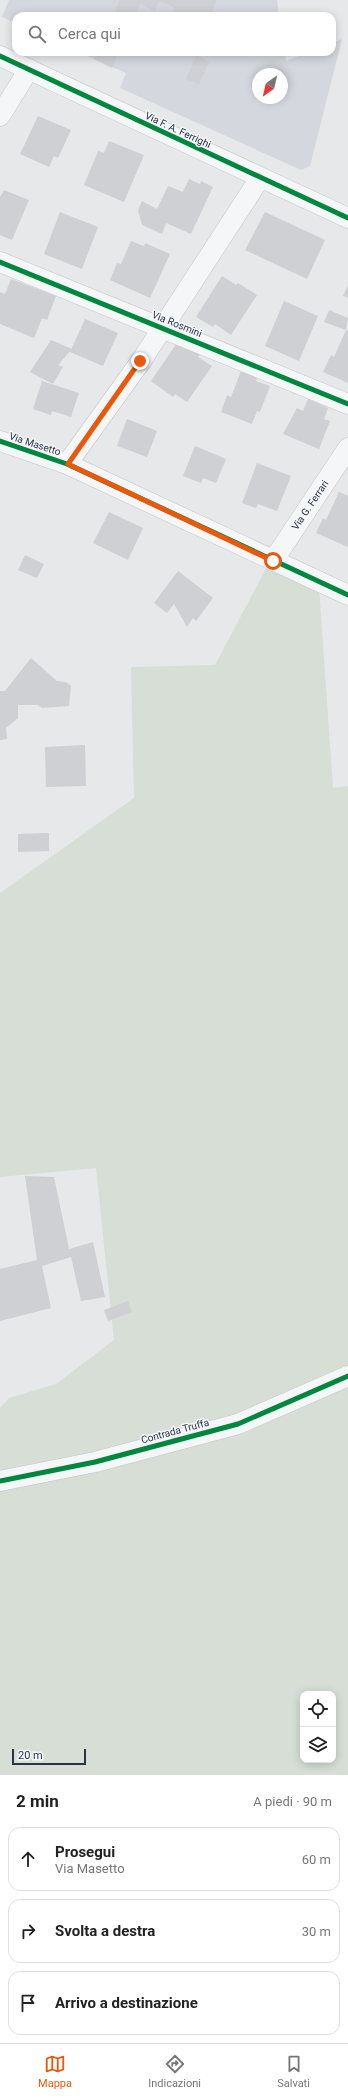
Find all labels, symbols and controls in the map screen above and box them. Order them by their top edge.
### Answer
search box [12,12,336,56]
icon: search [26,23,48,45]
text: Cerca qui [58,25,121,43]
north arrow [252,68,288,104]
street label: Via F. A. Ferrighi [143,110,213,150]
street label: Via Rosmini [150,309,204,339]
route end [131,352,149,370]
street label: Via Masetto [8,431,62,458]
street label: Via G. Ferrari [289,478,331,532]
route start [264,552,282,570]
street label: Contrada Truffa [140,1417,210,1445]
map controls [300,1691,336,1763]
button: locate [300,1691,336,1727]
button: layers [300,1727,336,1763]
scale bar [12,1747,86,1766]
text: 20 m [18,1749,43,1762]
text: 2 min [16,1791,59,1811]
text: A piedi · 90 m [253,1794,332,1809]
text: Prosegui [55,1843,115,1861]
icon: ahead [17,1848,39,1870]
text: 60 m [302,1852,331,1867]
text: Via Masetto [55,1861,125,1876]
icon: right [17,1920,39,1942]
text: Svolta a destra [55,1922,155,1940]
text: 30 m [302,1924,331,1939]
icon: arrive [17,1992,39,2014]
text: Arrivo a destinazione [55,1994,198,2012]
tab: Mappa [38,2053,72,2090]
tab: Indicazioni [148,2053,201,2090]
tab: Salvati [277,2053,310,2090]

